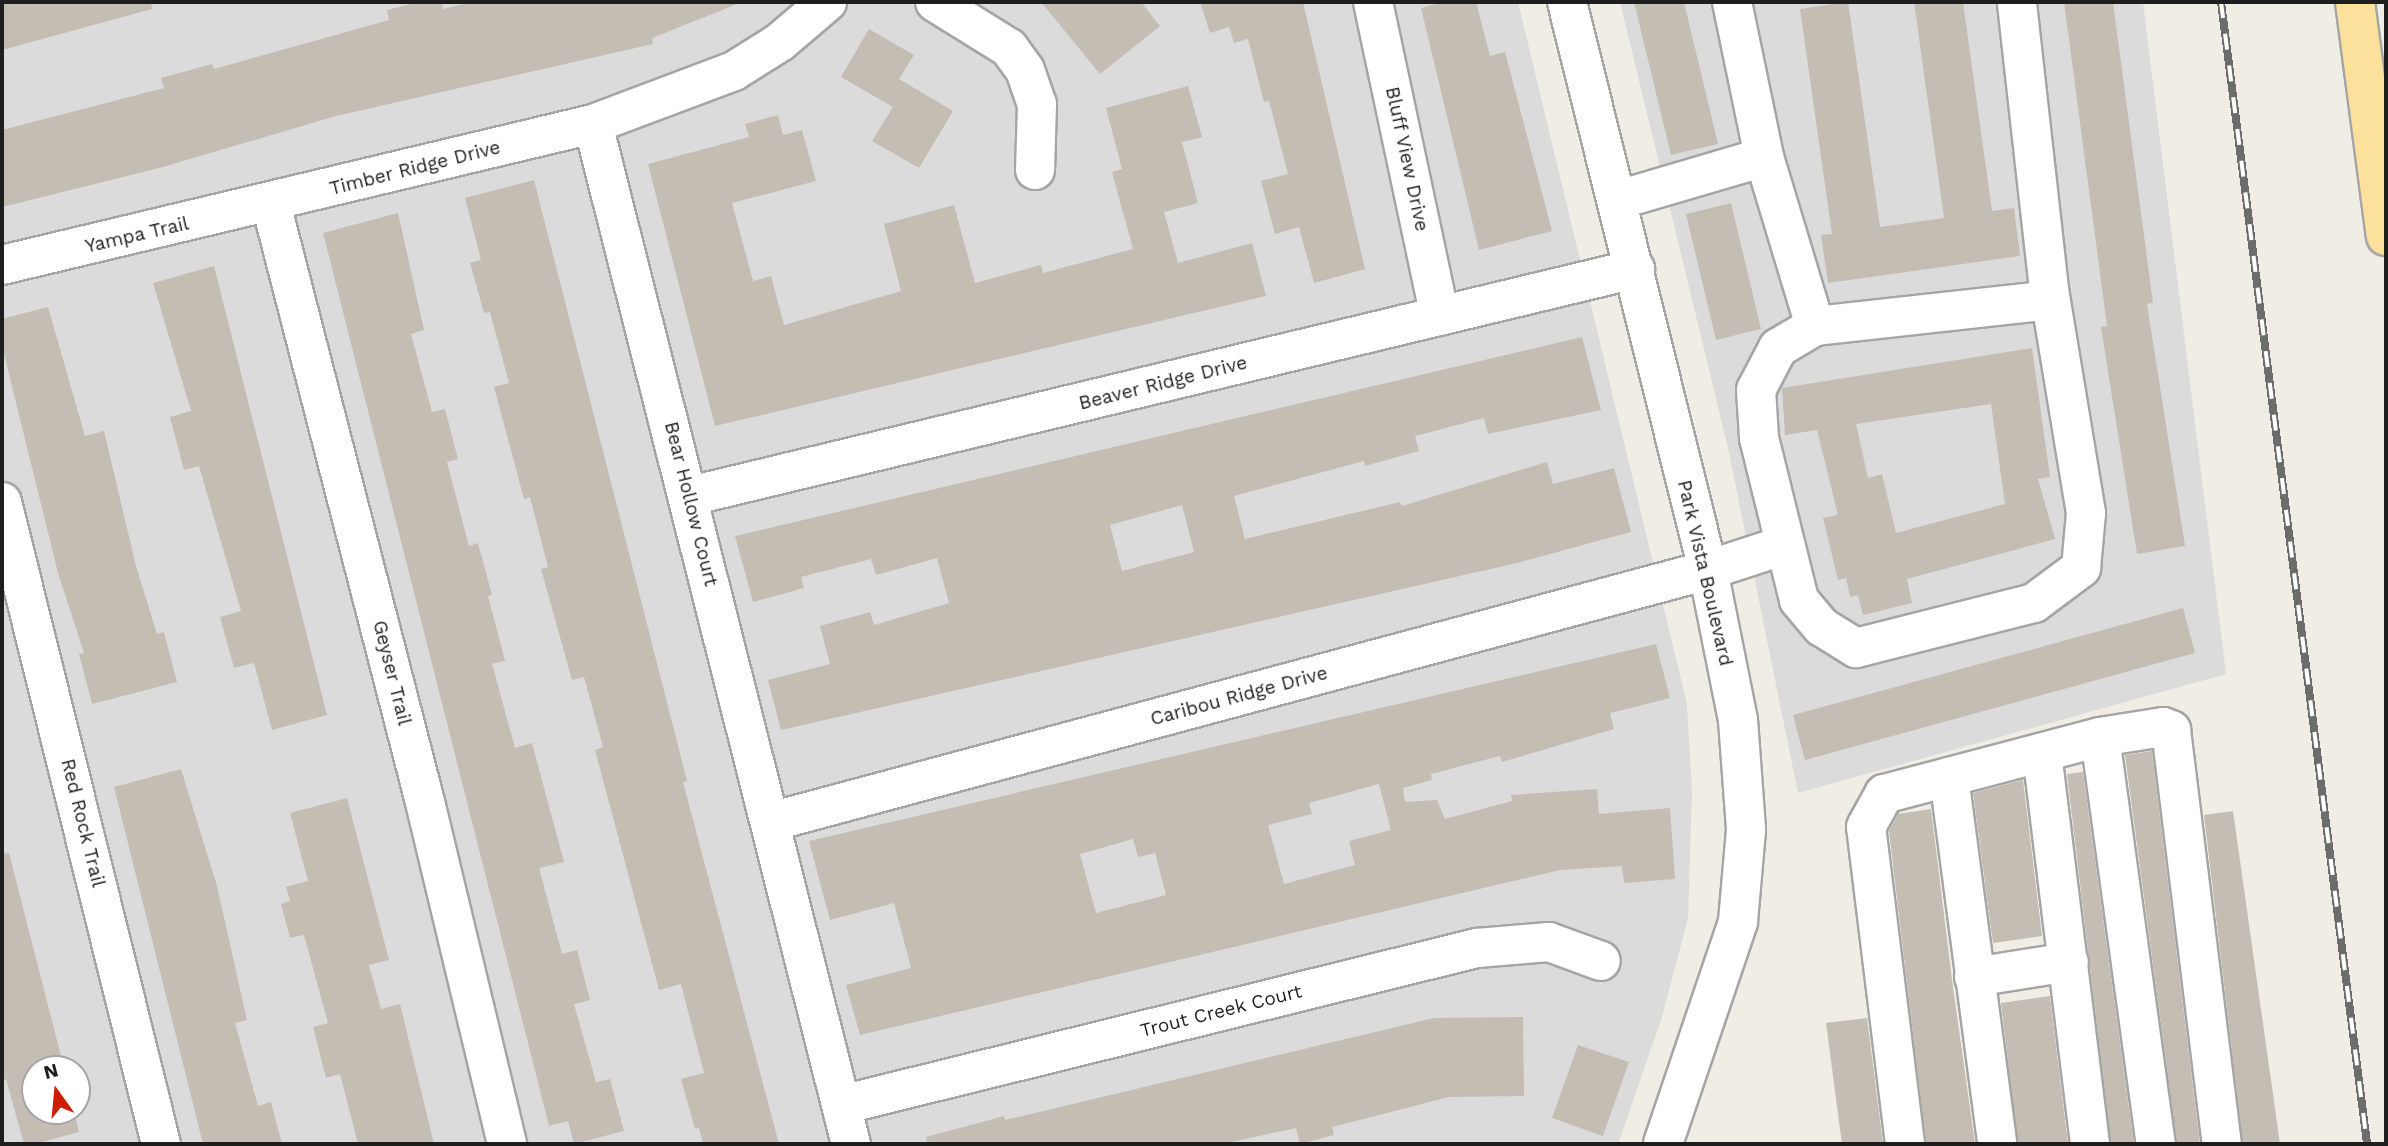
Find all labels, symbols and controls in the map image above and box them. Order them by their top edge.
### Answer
street label: Bluff View Drive [1380,84,1434,234]
street label: Timber Ridge Drive [327,136,503,200]
street label: Yampa Trail [83,212,191,258]
street label: Beaver Ridge Drive [1076,351,1250,415]
street label: Bear Hollow Court [659,419,723,589]
street label: Park Vista Boulevard [1672,477,1738,669]
street label: Geyser Trail [368,618,416,728]
street label: Caribou Ridge Drive [1148,661,1330,731]
street label: Red Rock Trail [56,756,110,890]
street label: Trout Creek Court [1138,980,1304,1042]
north arrow [21,1055,91,1125]
text: N [41,1058,61,1084]

